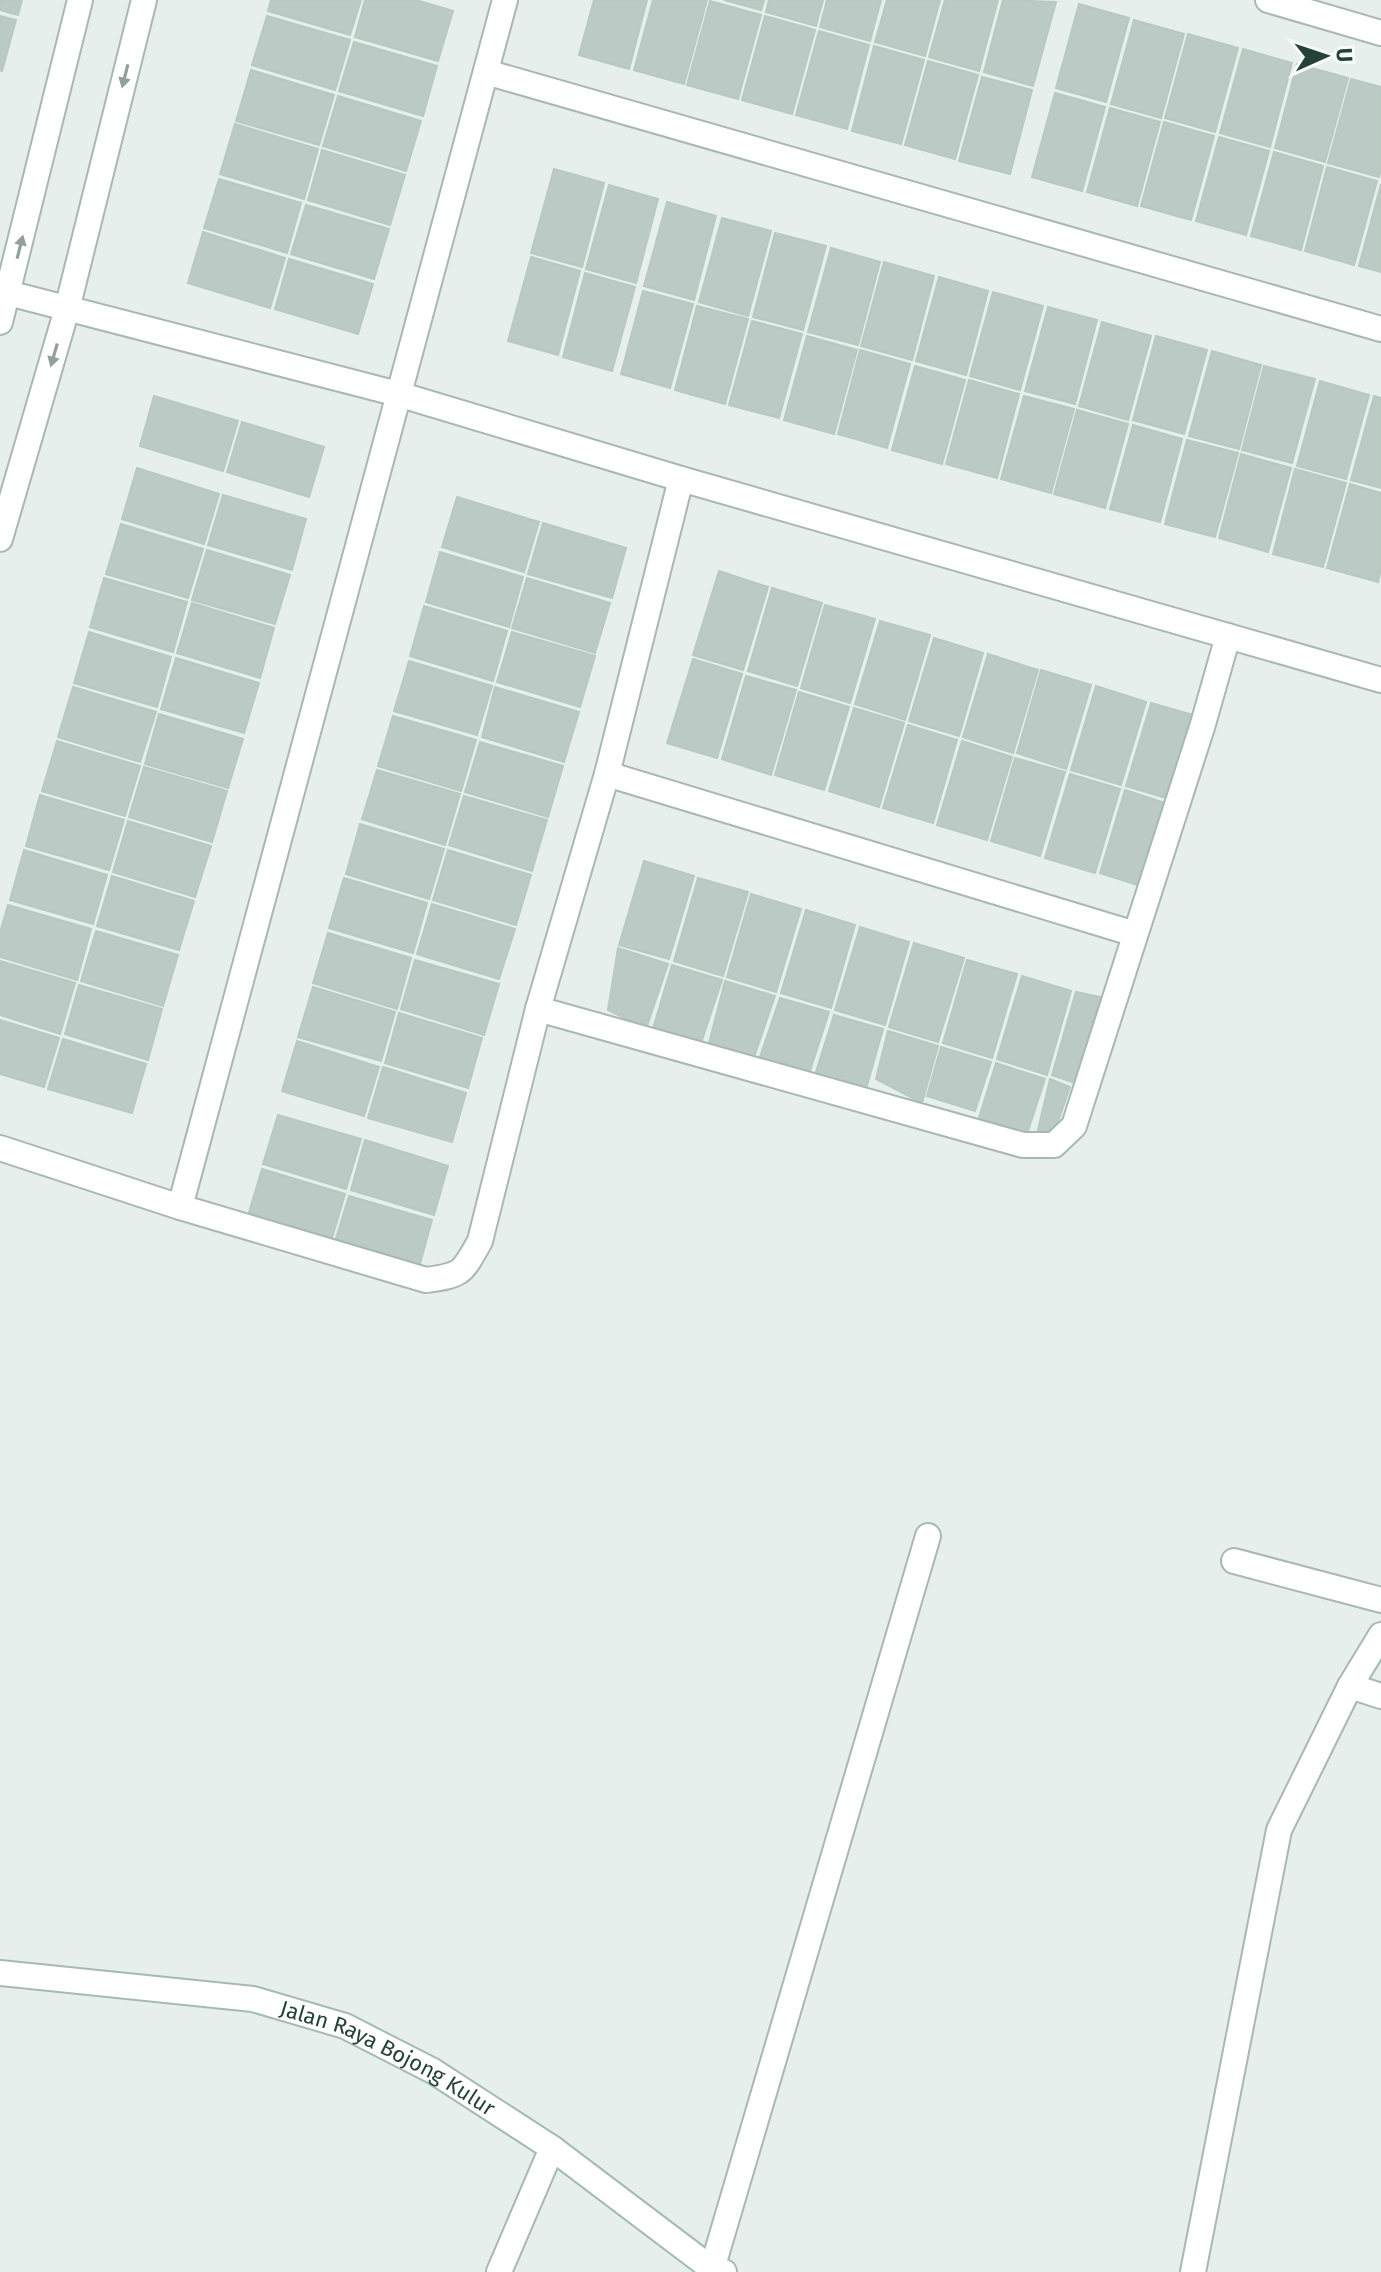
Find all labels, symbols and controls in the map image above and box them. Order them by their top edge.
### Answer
north arrow [1285,16,1365,96]
text: U [1331,47,1358,63]
one-way arrow [118,63,130,88]
one-way arrow [14,234,26,259]
one-way arrow [47,343,60,367]
street label: Jalan Raya Bojong Kulur [277,1995,501,2122]

